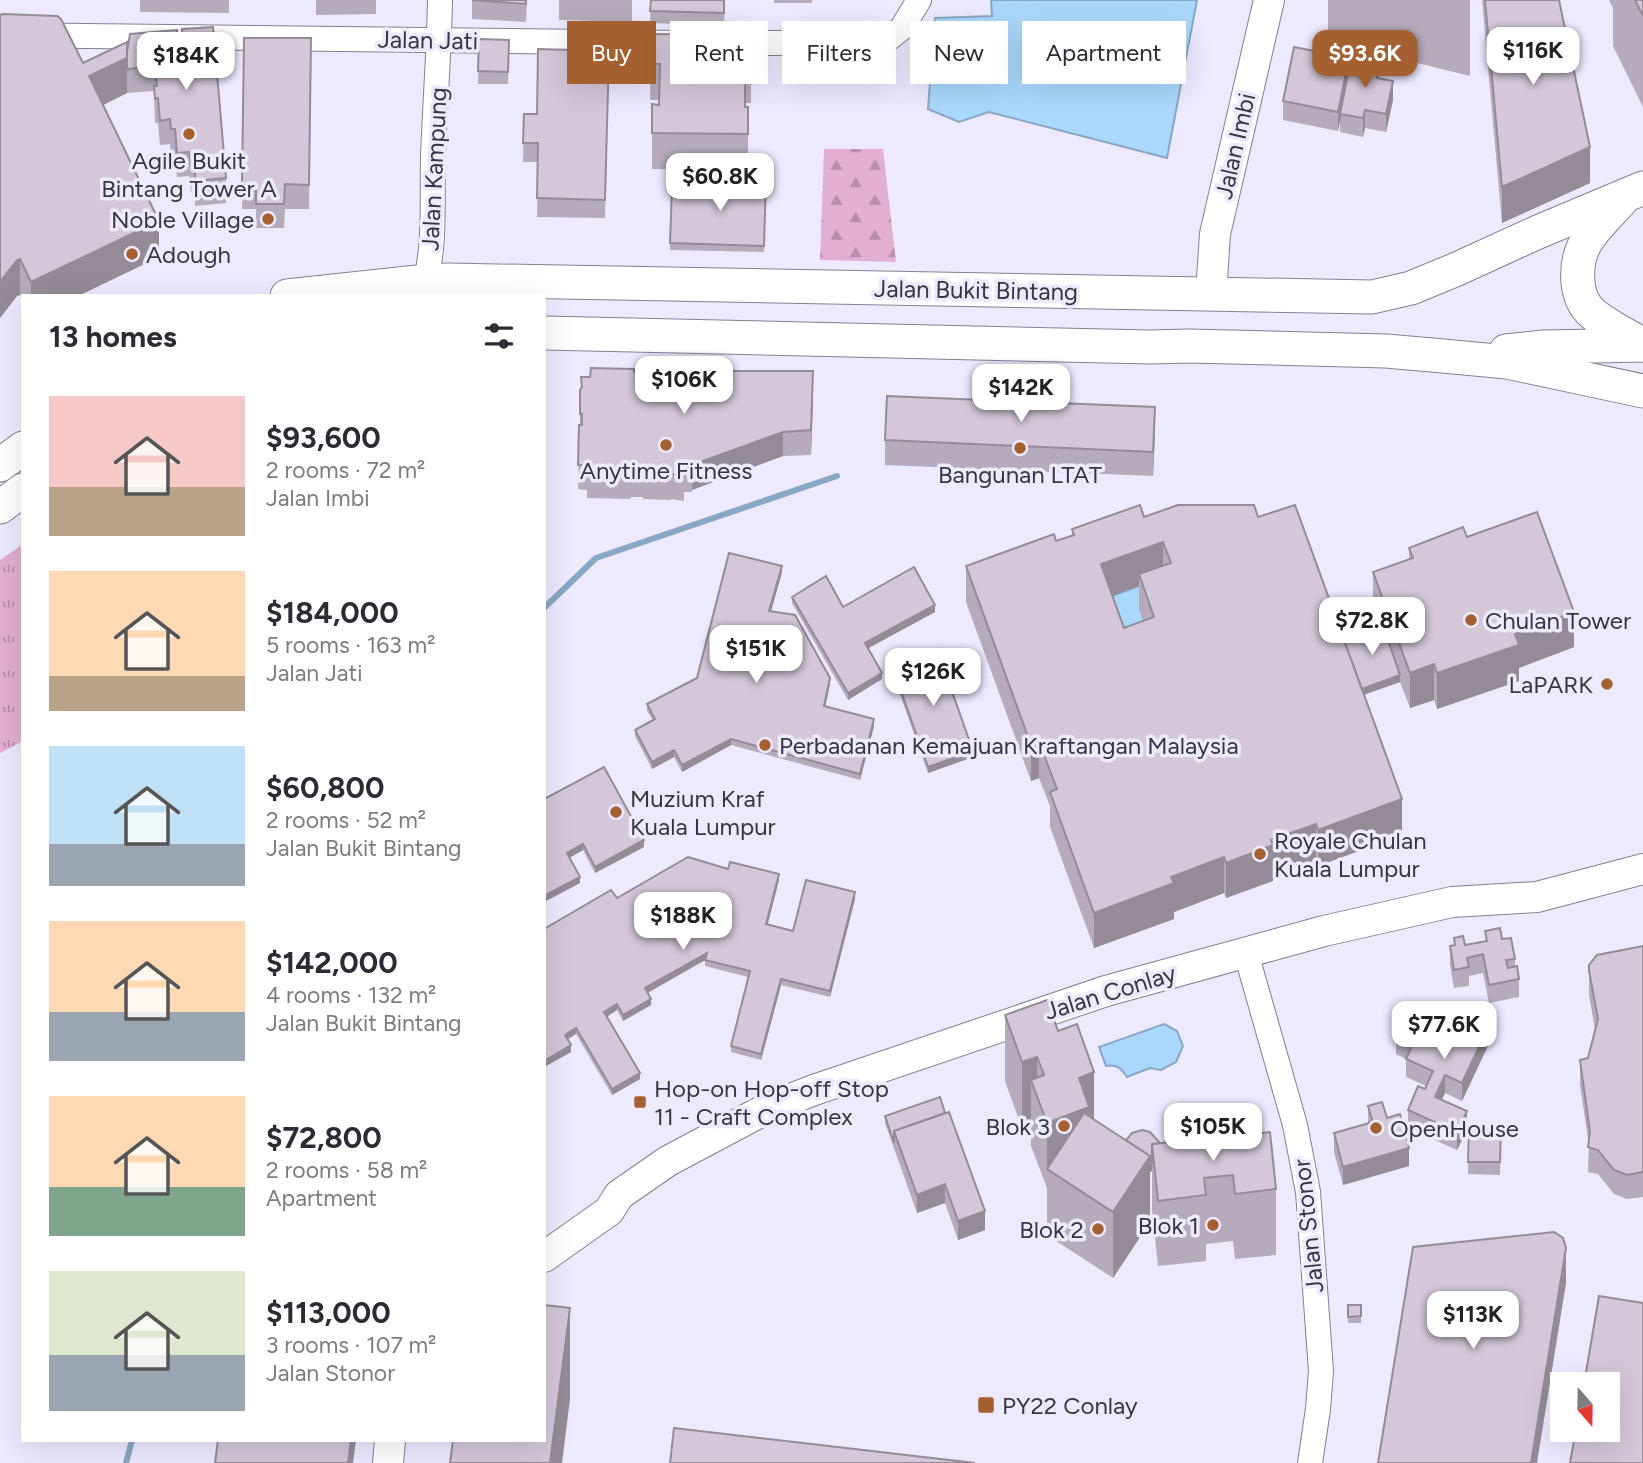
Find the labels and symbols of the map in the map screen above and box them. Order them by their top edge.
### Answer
street label: Jalan Jati [377,25,479,55]
pin: $116K [1484,28,1582,87]
pin: $93.6K [1308,31,1422,90]
pin: $184K [137,32,235,92]
street label: Jalan Kampung [415,87,453,251]
street label: Jalan Imbi [1209,90,1261,202]
marker: Agile Bukit Bintang Tower A [181,126,197,142]
place label: Agile Bukit Bintang Tower A [101,146,278,203]
pin: $60.8K [663,154,777,213]
place label: Noble Village [111,205,254,234]
marker: Noble Village [260,211,276,227]
place label: Adough [146,240,231,269]
marker: Adough [124,246,140,262]
street label: Jalan Bukit Bintang [874,274,1078,306]
pin: $106K [635,356,733,416]
pin: $142K [972,364,1070,424]
marker: Anytime Fitness [658,437,674,453]
marker: Bangunan LTAT [1012,440,1028,456]
place label: Anytime Fitness [580,456,752,485]
place label: Bangunan LTAT [938,460,1102,489]
pin: $72.8K [1315,598,1429,657]
place label: Chulan Tower [1485,606,1631,635]
marker: Chulan Tower [1463,612,1479,628]
pin: $151K [707,626,805,685]
pin: $126K [884,648,982,708]
place label: LaPARK [1508,670,1593,699]
marker: LaPARK [1599,676,1615,692]
place label: Perbadanan Kemajuan Kraftangan Malaysia [779,731,1239,760]
marker: Perbadanan Kemajuan Kraftangan Malaysia [757,737,773,753]
place label: Muzium Kraf Kuala Lumpur [630,784,776,841]
marker: Muzium Kraf Kuala Lumpur [608,804,624,820]
place label: Royale Chulan Kuala Lumpur [1274,826,1427,883]
marker: Royale Chulan Kuala Lumpur [1252,846,1268,862]
pin: $188K [634,892,732,952]
street label: Jalan Conlay [1041,958,1180,1026]
pin: $77.6K [1387,1002,1501,1061]
place label: Hop-on Hop-off Stop 11 - Craft Complex [654,1074,889,1131]
marker: Hop-on Hop-off Stop 11 - Craft Complex [632,1094,648,1110]
pin: $105K [1164,1104,1262,1163]
place label: Blok 3 [986,1112,1050,1141]
place label: OpenHouse [1390,1114,1519,1143]
marker: Blok 3 [1056,1118,1072,1134]
marker: OpenHouse [1368,1120,1384,1136]
street label: Jalan Stonor [1287,1158,1329,1294]
place label: Blok 1 [1138,1211,1199,1240]
place label: Blok 2 [1019,1215,1084,1244]
marker: Blok 1 [1205,1217,1221,1233]
marker: Blok 2 [1090,1221,1106,1237]
pin: $113K [1424,1292,1522,1351]
north arrow [1550,1372,1620,1442]
place label: PY22 Conlay [1002,1391,1138,1420]
marker: PY22 Conlay [976,1395,996,1415]

